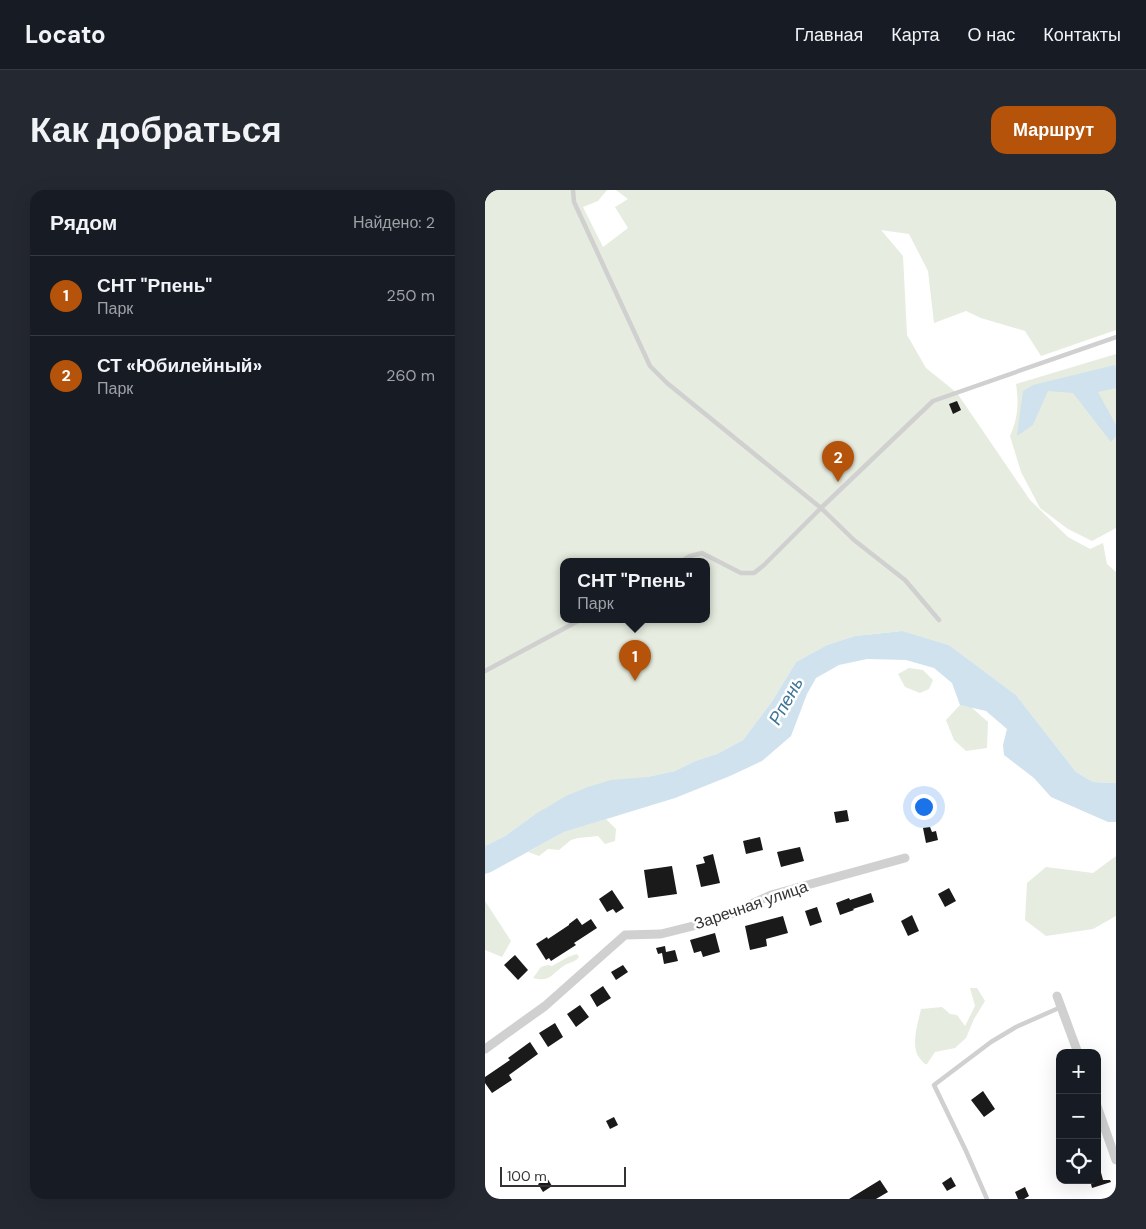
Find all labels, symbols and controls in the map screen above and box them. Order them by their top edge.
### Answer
text: Locato [25,19,106,50]
text: Главная [795,23,863,47]
text: Карта [891,23,940,47]
text: О нас [968,23,1015,47]
text: Контакты [1043,23,1121,47]
button: Маршрут [991,106,1116,154]
text: Как добраться [30,107,282,153]
text: Рядом [50,209,117,237]
text: Найдено: 2 [353,212,435,233]
text: СНТ "Рпень" [97,273,212,298]
text: 1 [63,285,69,306]
text: 250 m [387,285,435,306]
text: Парк [97,298,133,319]
text: СТ «Юбилейный» [97,353,262,378]
text: 2 [61,365,71,386]
text: 260 m [386,365,435,386]
text: Парк [97,378,133,399]
pin: 2 [822,441,854,482]
popup [560,558,710,623]
text: СНТ "Рпень" [577,568,693,593]
text: Парк [577,593,614,614]
pin: 1 [619,640,651,681]
water label: Рпень [763,673,809,729]
your location [911,794,937,820]
street label: Заречная улица [691,876,811,934]
map controls [1056,1049,1101,1184]
button: + [1056,1049,1101,1094]
button: − [1056,1094,1101,1139]
button: locate [1056,1139,1101,1184]
scale bar [500,1164,626,1187]
text: 100 m [507,1167,547,1185]

